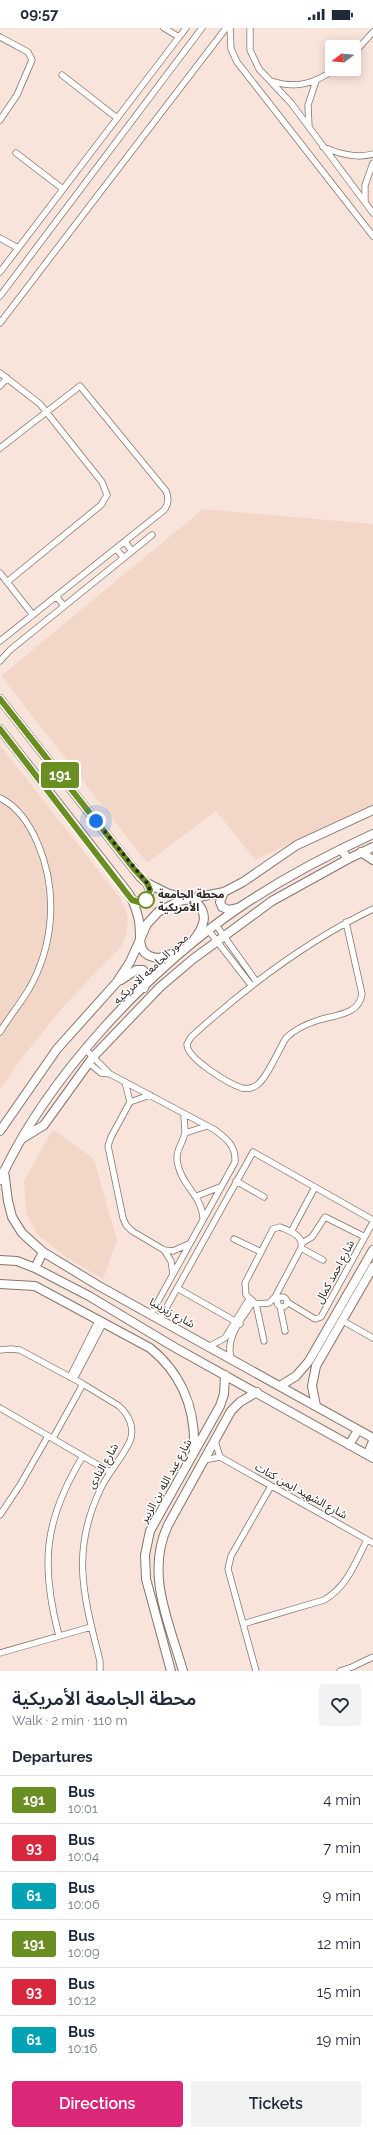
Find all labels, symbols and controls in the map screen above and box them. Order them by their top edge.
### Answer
text: 09:57 [20,5,58,23]
north arrow [325,40,361,76]
map controls [325,40,361,76]
line badge: 191 [37,762,83,788]
text: 191 [49,767,71,783]
your location [86,811,106,831]
place label: محطة الجامعة الأمريكية [158,888,224,914]
marker: محطة الجامعة الأمريكية [137,891,155,909]
street label: محور الجامعه الامريكيه [111,931,191,1007]
street label: شارع احمد كمال [313,1238,358,1306]
street label: شارع زيزينيا [147,1295,197,1332]
street label: شارع عبد الله بن الزبير [137,1436,195,1527]
street label: شارع النادى [85,1441,122,1492]
street label: شارع الشهيد ايمن كتات [252,1460,350,1523]
button: heart [319,1684,361,1726]
text: محطة الجامعة الأمريكية [12,1687,196,1709]
text: Walk · 2 min · 110 m [12,1713,127,1728]
text: Departures [12,1748,93,1766]
text: Bus [68,1783,95,1801]
text: 4 min [323,1791,361,1809]
text: 191 [23,1792,45,1808]
text: 10:01 [68,1801,97,1816]
text: Bus [68,1831,95,1849]
text: 7 min [323,1839,361,1857]
text: 93 [26,1840,42,1856]
text: 10:04 [68,1849,99,1864]
text: Bus [68,1879,95,1897]
text: 9 min [323,1887,361,1905]
text: 61 [26,1888,42,1904]
text: 10:06 [68,1897,100,1912]
text: Bus [68,1927,95,1945]
text: 12 min [317,1935,361,1953]
text: 191 [23,1936,45,1952]
text: 10:09 [68,1945,100,1960]
text: Bus [68,1975,95,1993]
text: 15 min [317,1983,361,2001]
text: 93 [26,1984,42,2000]
text: 10:12 [68,1993,96,2008]
text: Bus [68,2023,95,2041]
text: 19 min [316,2031,361,2049]
text: 61 [26,2032,42,2048]
text: 10:16 [68,2041,97,2056]
button: Directions [12,2081,183,2127]
button: Tickets [191,2081,361,2127]

